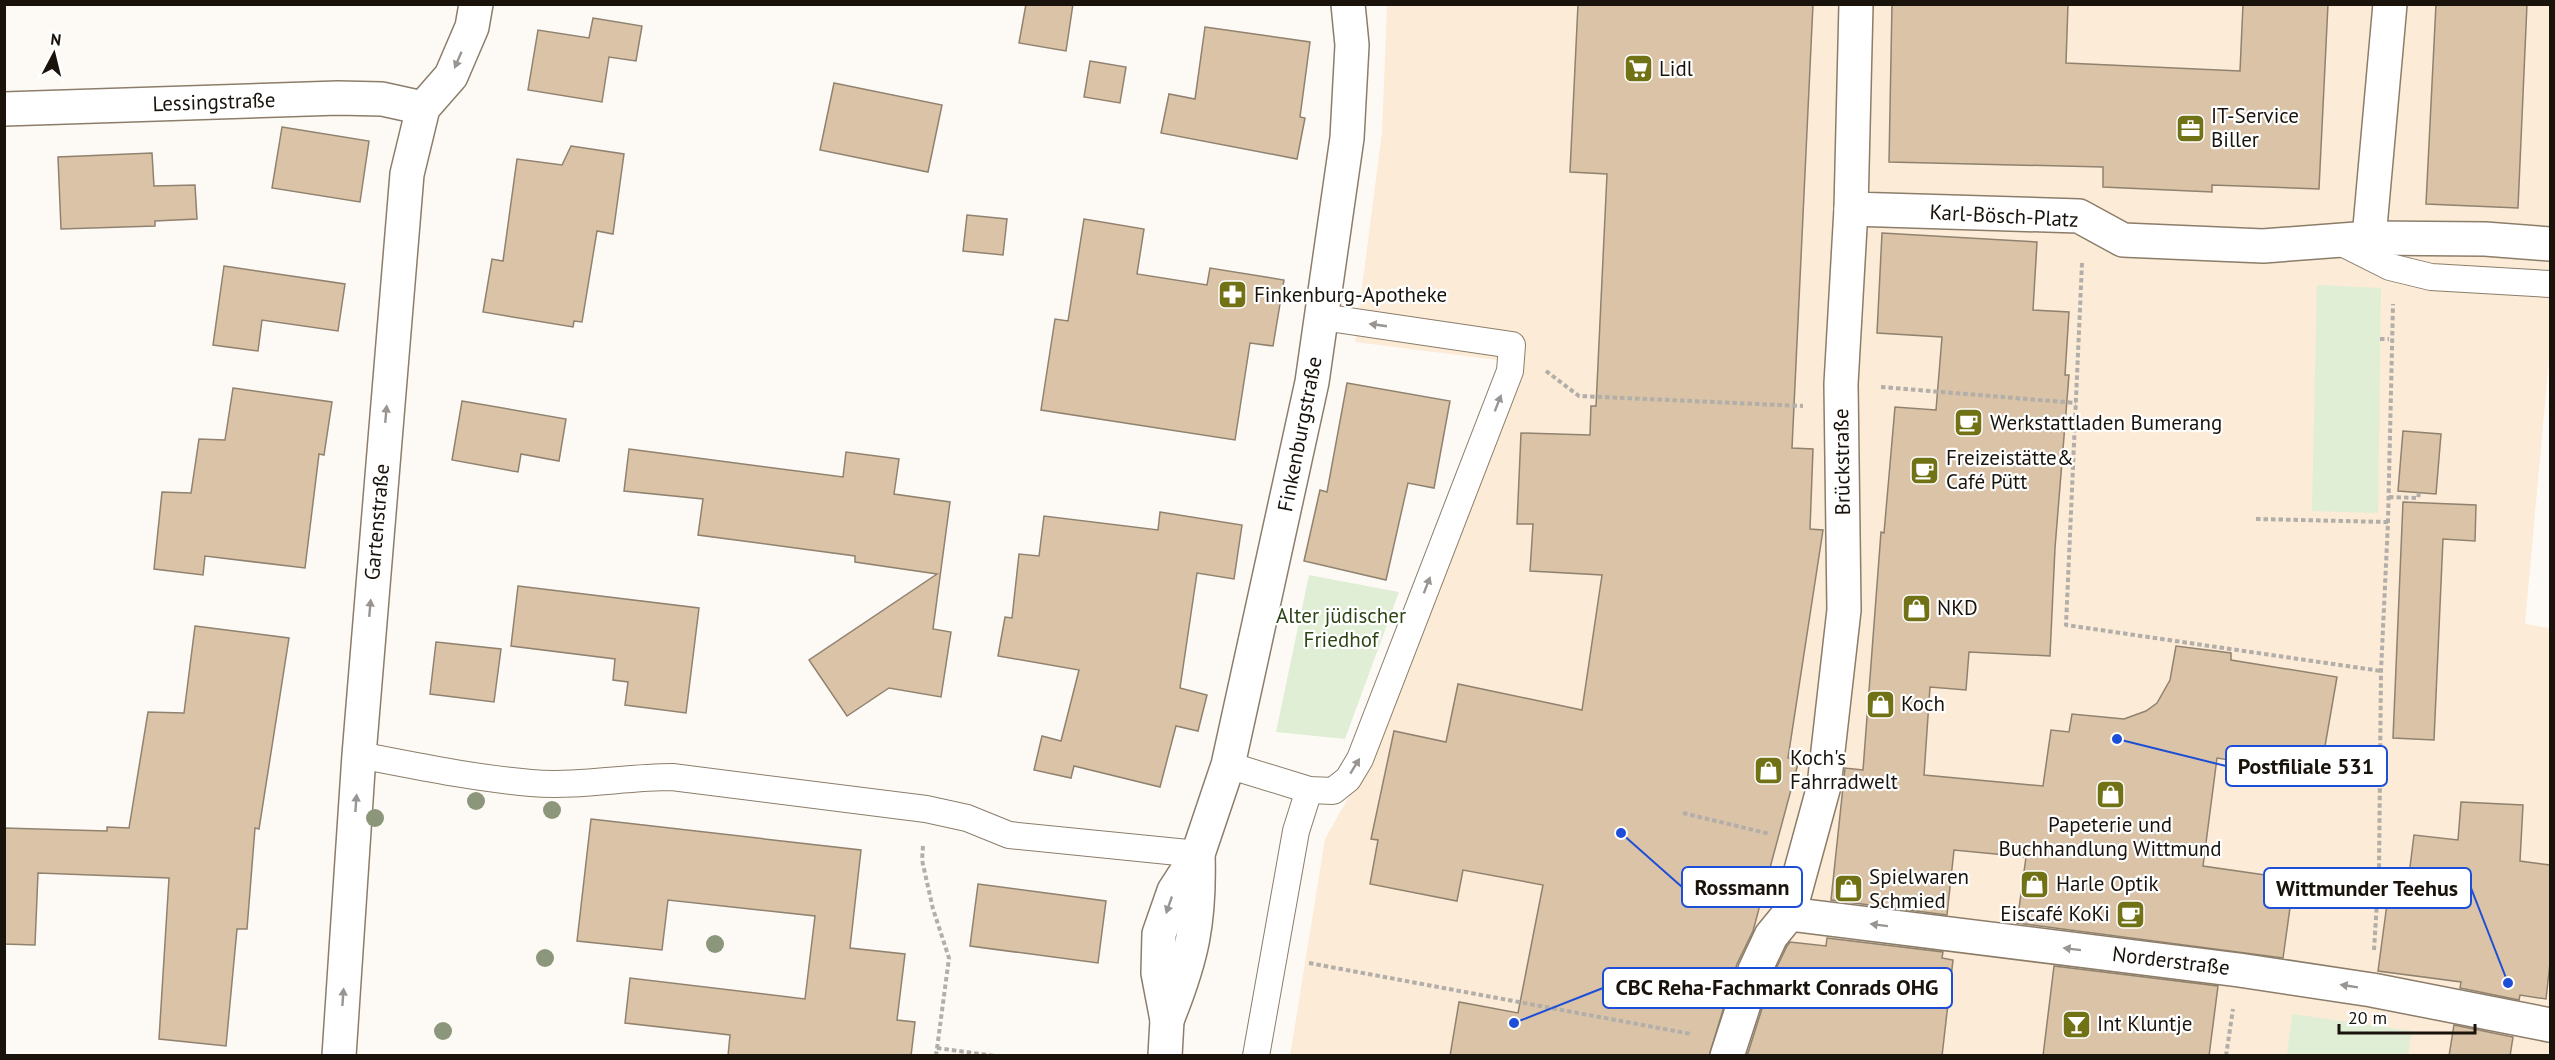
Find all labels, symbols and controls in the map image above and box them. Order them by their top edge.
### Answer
north arrow [24,24,84,84]
text: N [49,29,62,50]
one-way arrow [453,51,463,69]
supermarket icon: Lidl [1622,53,1654,85]
place label: Lidl [1659,55,1693,82]
street label: Lessingstraße [152,86,276,117]
place label: IT-Service Biller [2211,102,2299,153]
office icon: IT-Service Biller [2174,112,2206,144]
street label: Karl-Bösch-Platz [1929,198,2079,233]
pharmacy icon: Finkenburg-Apotheke [1217,279,1249,311]
place label: Finkenburg-Apotheke [1254,281,1447,308]
one-way arrow [1369,321,1388,330]
street label: Finkenburgstraße [1271,354,1328,514]
one-way arrow [1493,394,1503,412]
one-way arrow [381,404,391,423]
cafe icon: Werkstattladen Bumerang [1953,407,1985,439]
street label: Brückstraße [1827,408,1856,516]
place label: Werkstattladen Bumerang [1990,409,2222,436]
place label: Freizeistätte& Café Pütt [1946,444,2074,495]
cafe icon: Freizeistätte& Café Pütt [1909,454,1941,486]
street label: Gartenstraße [358,463,395,581]
one-way arrow [1423,576,1433,594]
shop icon: NKD [1900,592,1932,624]
place label: NKD [1937,594,1978,621]
one-way arrow [366,599,375,618]
park label: Alter jüdischer Friedhof [1276,602,1406,653]
shop icon: Koch [1864,688,1896,720]
place label: Koch [1901,690,1945,717]
place label: Koch's Fahrradwelt [1790,744,1898,795]
callout: Postfiliale 531 [2226,746,2387,786]
text: Postfiliale 531 [2238,752,2374,780]
shop icon: Koch's Fahrradwelt [1753,754,1785,786]
one-way arrow [1350,758,1361,774]
shop icon: Papeterie und Buchhandlung Wittmund [2094,778,2126,810]
one-way arrow [351,793,360,812]
place label: Papeterie und Buchhandlung Wittmund [1998,811,2222,862]
place label: Spielwaren Schmied [1869,863,1969,914]
callout: Rossmann [1682,867,1802,907]
shop icon: Harle Optik [2019,868,2051,900]
callout: Wittmunder Teehus [2264,868,2471,908]
place label: Harle Optik [2056,870,2159,897]
text: Rossmann [1694,873,1790,901]
shop icon: Spielwaren Schmied [1832,873,1864,905]
text: Wittmunder Teehus [2276,874,2458,902]
one-way arrow [1164,896,1173,914]
cafe icon: Eiscafé KoKi [2115,898,2147,930]
place label: Eiscafé KoKi [2000,900,2110,927]
one-way arrow [1869,921,1888,930]
street label: Norderstraße [2111,940,2231,981]
one-way arrow [2063,944,2082,954]
callout: CBC Reha-Fachmarkt Conrads OHG [1603,968,1952,1008]
text: CBC Reha-Fachmarkt Conrads OHG [1615,973,1939,1001]
one-way arrow [2339,982,2358,991]
one-way arrow [338,988,347,1007]
scale bar [2339,997,2476,1035]
text: 20 m [2348,1006,2387,1029]
bar icon: Int Kluntje [2060,1008,2092,1040]
place label: Int Kluntje [2097,1010,2192,1037]

